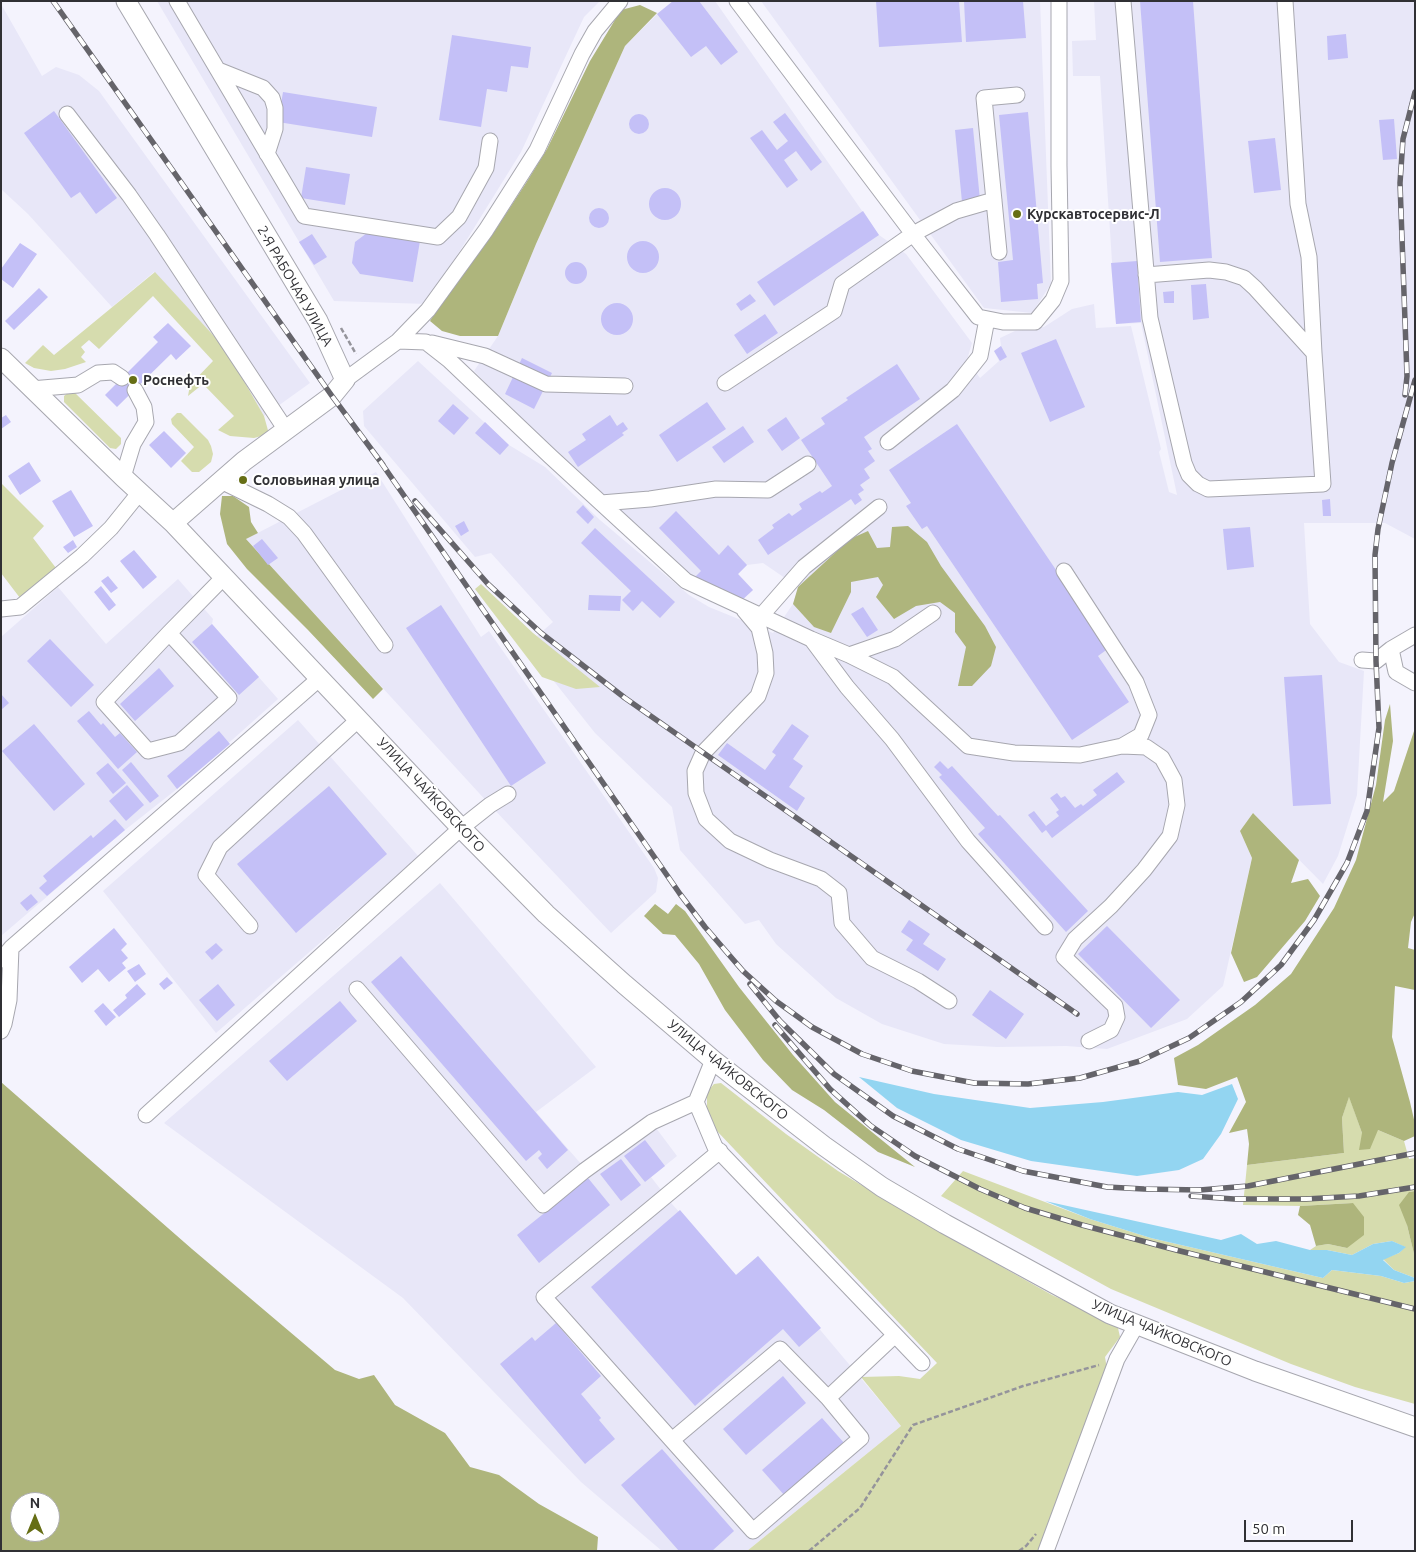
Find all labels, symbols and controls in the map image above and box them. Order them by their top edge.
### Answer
place label: Курскавтосервис-Л [1027,206,1160,222]
marker: Курскавтосервис-Л [1011,208,1023,220]
street label: 2-Я РАБОЧАЯ УЛИЦА [254,223,336,349]
place label: Роснефть [143,372,209,388]
marker: Роснефть [127,374,139,386]
place label: Соловьиная улица [253,472,380,488]
marker: Соловьиная улица [237,474,249,486]
street label: УЛИЦА ЧАЙКОВСКОГО [374,734,488,856]
street label: УЛИЦА ЧАЙКОВСКОГО [664,1016,792,1124]
street label: УЛИЦА ЧАЙКОВСКОГО [1090,1296,1234,1370]
north arrow [10,1492,60,1542]
text: N [30,1495,40,1511]
scale bar [1246,1510,1355,1542]
text: 50 m [1252,1520,1285,1537]

